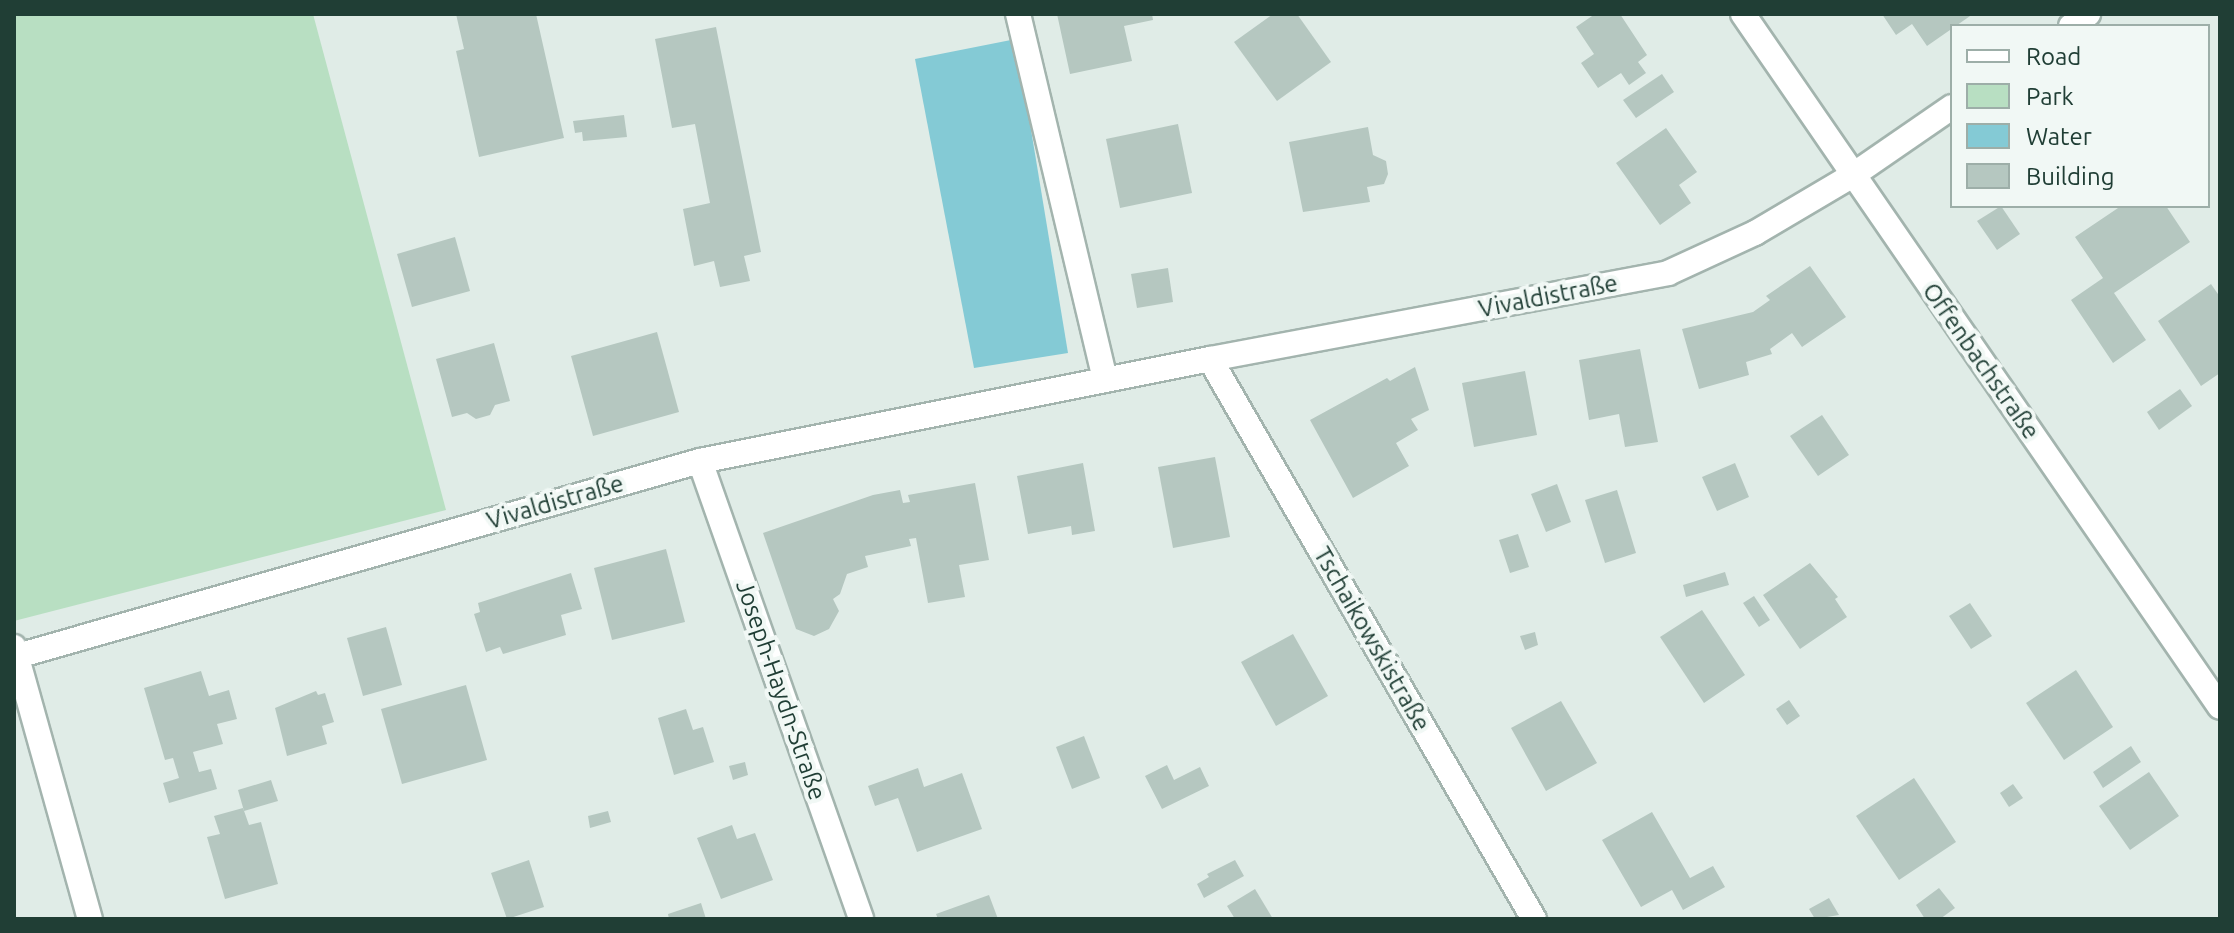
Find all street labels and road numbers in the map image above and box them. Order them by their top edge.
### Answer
street label: Vivaldistraße [1476,268,1620,324]
street label: Offenbachstraße [1916,277,2046,445]
street label: Vivaldistraße [483,469,627,535]
street label: Tschaikowskistraße [1308,542,1436,736]
street label: Joseph-Haydn-Straße [730,576,832,804]

